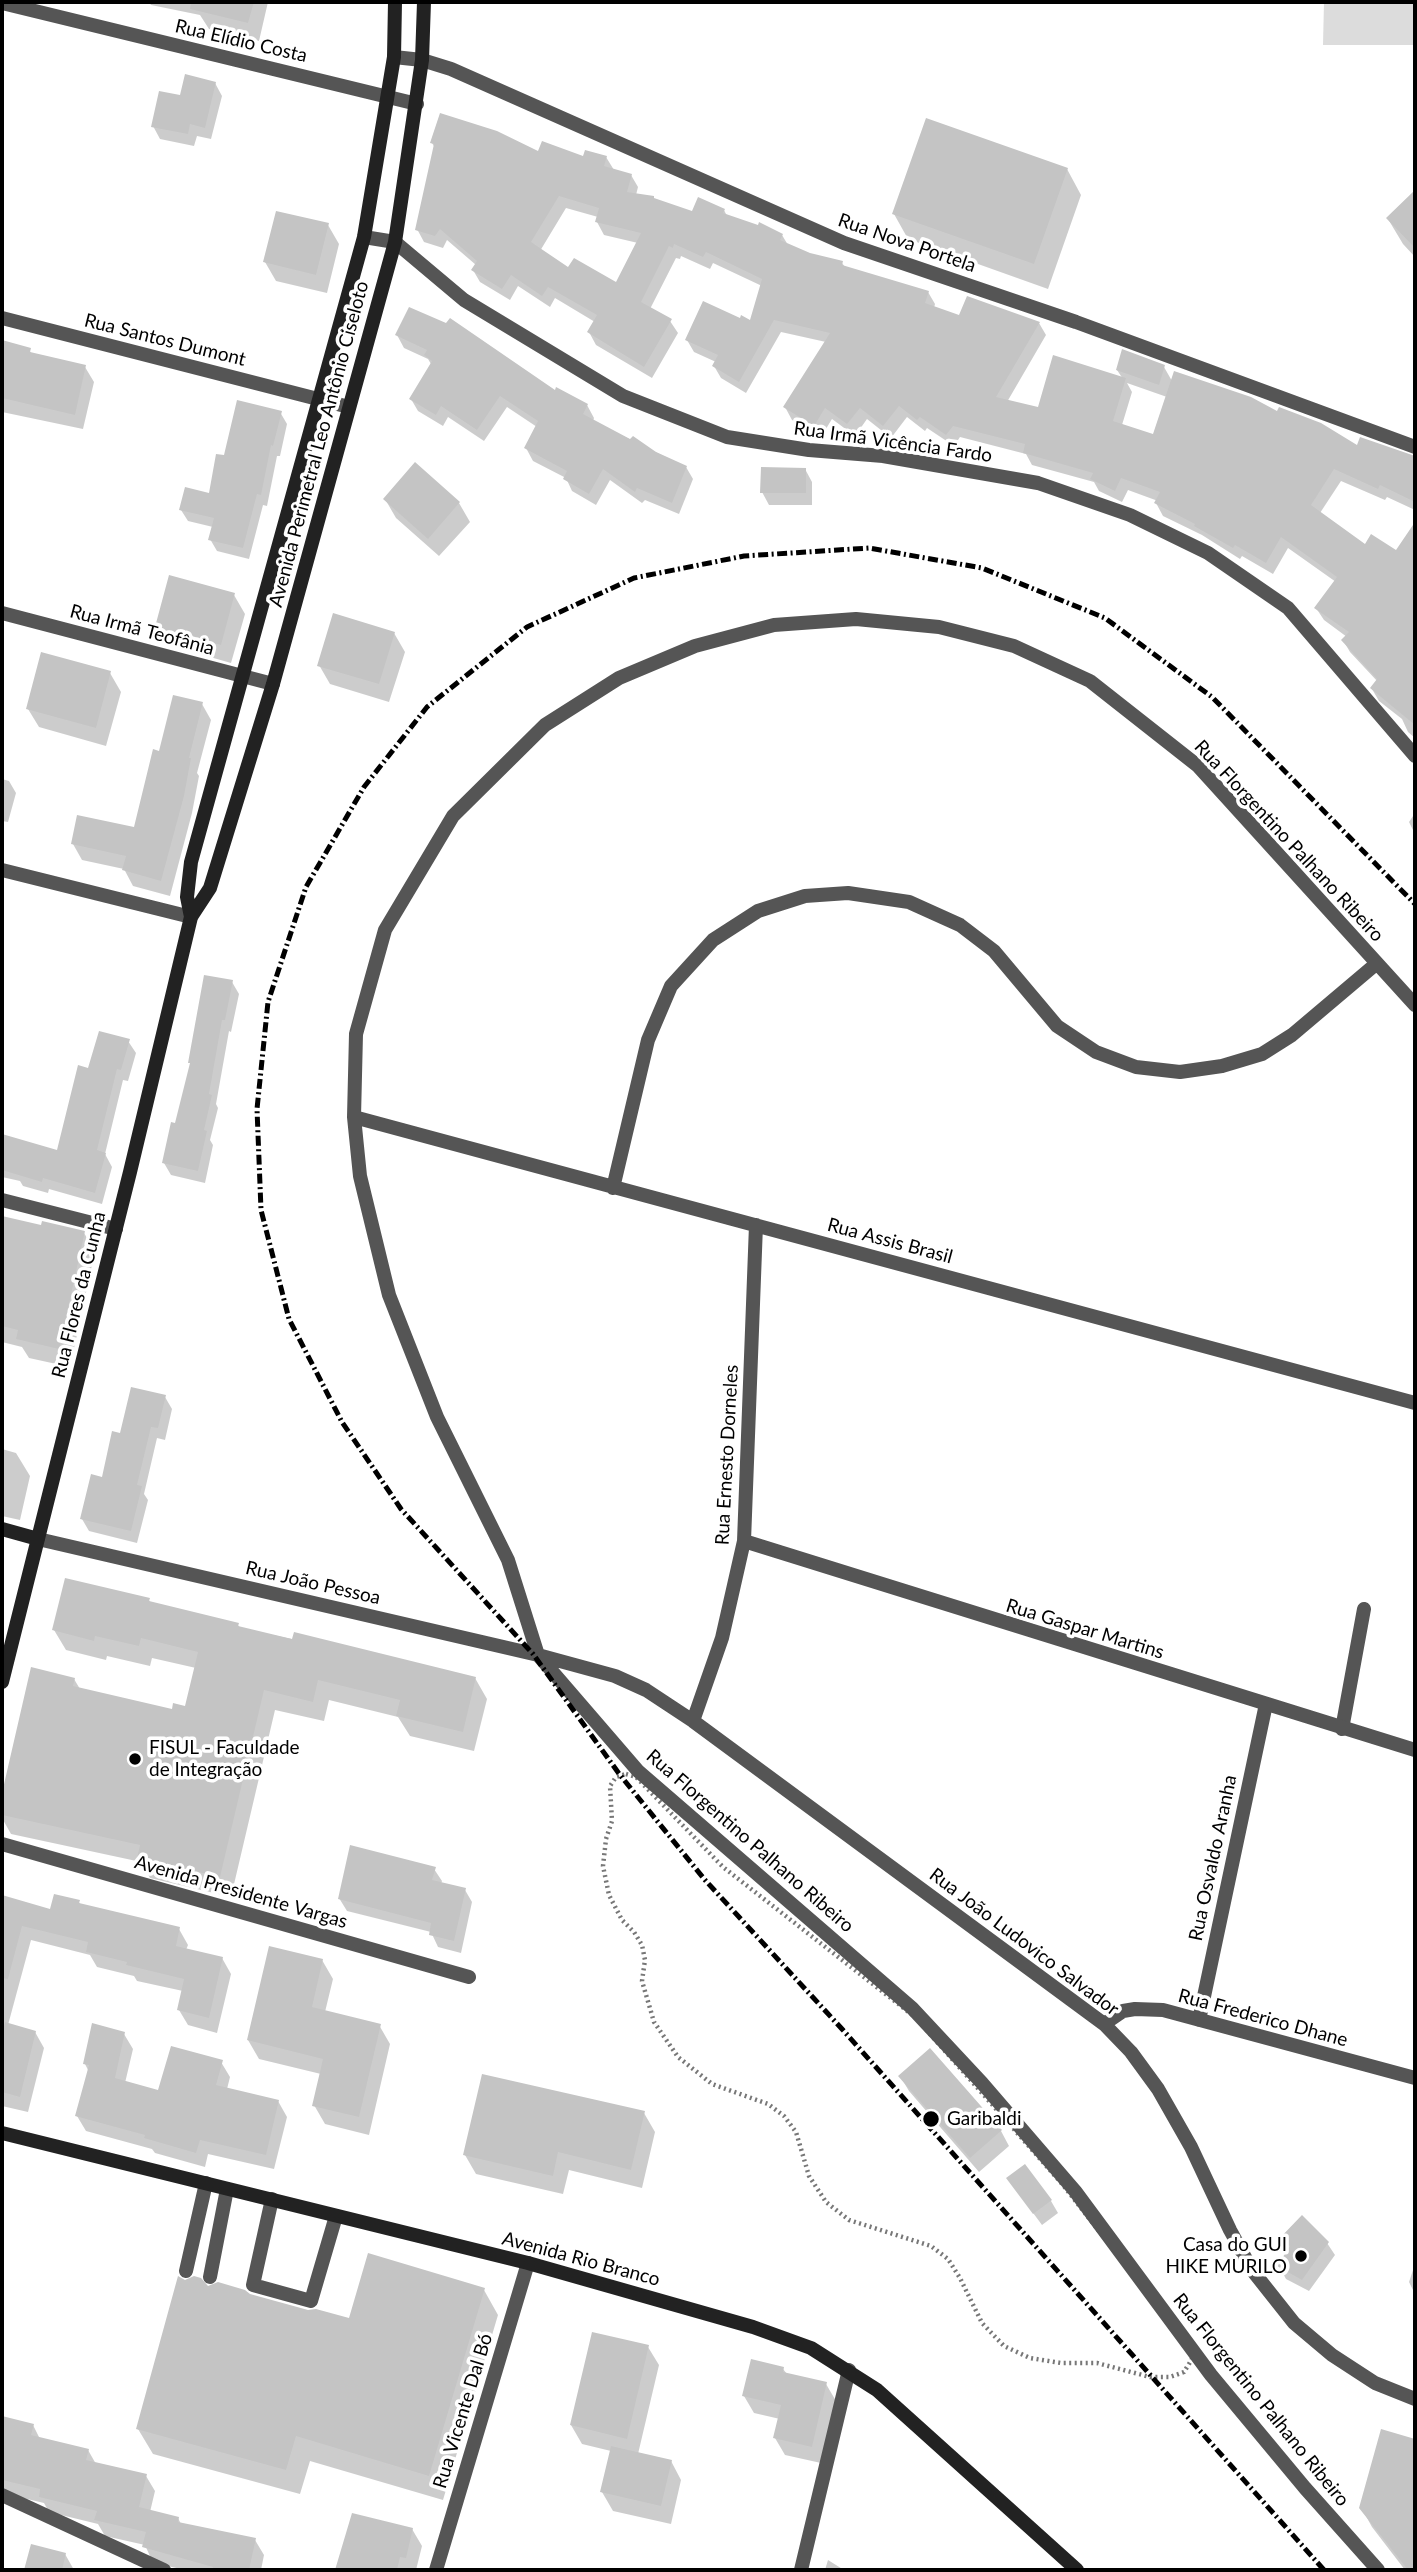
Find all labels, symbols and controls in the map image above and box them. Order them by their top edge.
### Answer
street label: Rua Elídio Costa [173,15,309,67]
street label: Rua Nova Portela [835,209,979,277]
street label: Avenida Perimetral Leo Antônio Ciseloto [264,278,374,610]
street label: Rua Santos Dumont [82,309,248,371]
street label: Rua Irmã Vicência Fardo [792,417,994,467]
street label: Rua Irmã Teofânia [67,600,217,660]
street label: Rua Florgentino Palhano Ribeiro [1190,735,1388,947]
street label: Rua Flores da Cunha [47,1209,111,1381]
street label: Rua Assis Brasil [825,1213,955,1269]
street label: Rua Ernesto Dorneles [711,1364,743,1546]
street label: Rua João Pessoa [243,1556,383,1610]
street label: Rua Gaspar Martins [1003,1594,1167,1664]
place label: FISUL - Faculdade de Integração [149,1737,300,1781]
street label: Rua Florgentino Palhano Ribeiro [642,1745,858,1937]
marker: FISUL - Faculdade de Integração [127,1751,143,1767]
street label: Rua Osvaldo Aranha [1184,1773,1242,1943]
street label: Avenida Presidente Vargas [132,1851,350,1933]
street label: Rua João Ludovico Salvador [925,1863,1123,2021]
street label: Rua Frederico Dhane [1176,1984,1350,2052]
place label: Garibaldi [947,2108,1022,2130]
marker: Garibaldi [921,2109,941,2129]
street label: Avenida Rio Branco [500,2227,662,2291]
place label: Casa do GUI HIKE MURILO [1166,2234,1287,2278]
marker: Casa do GUI HIKE MURILO [1293,2248,1309,2264]
street label: Rua Florgentino Palhano Ribeiro [1168,2289,1354,2511]
street label: Rua Vicente Dal Bó [429,2331,497,2491]

